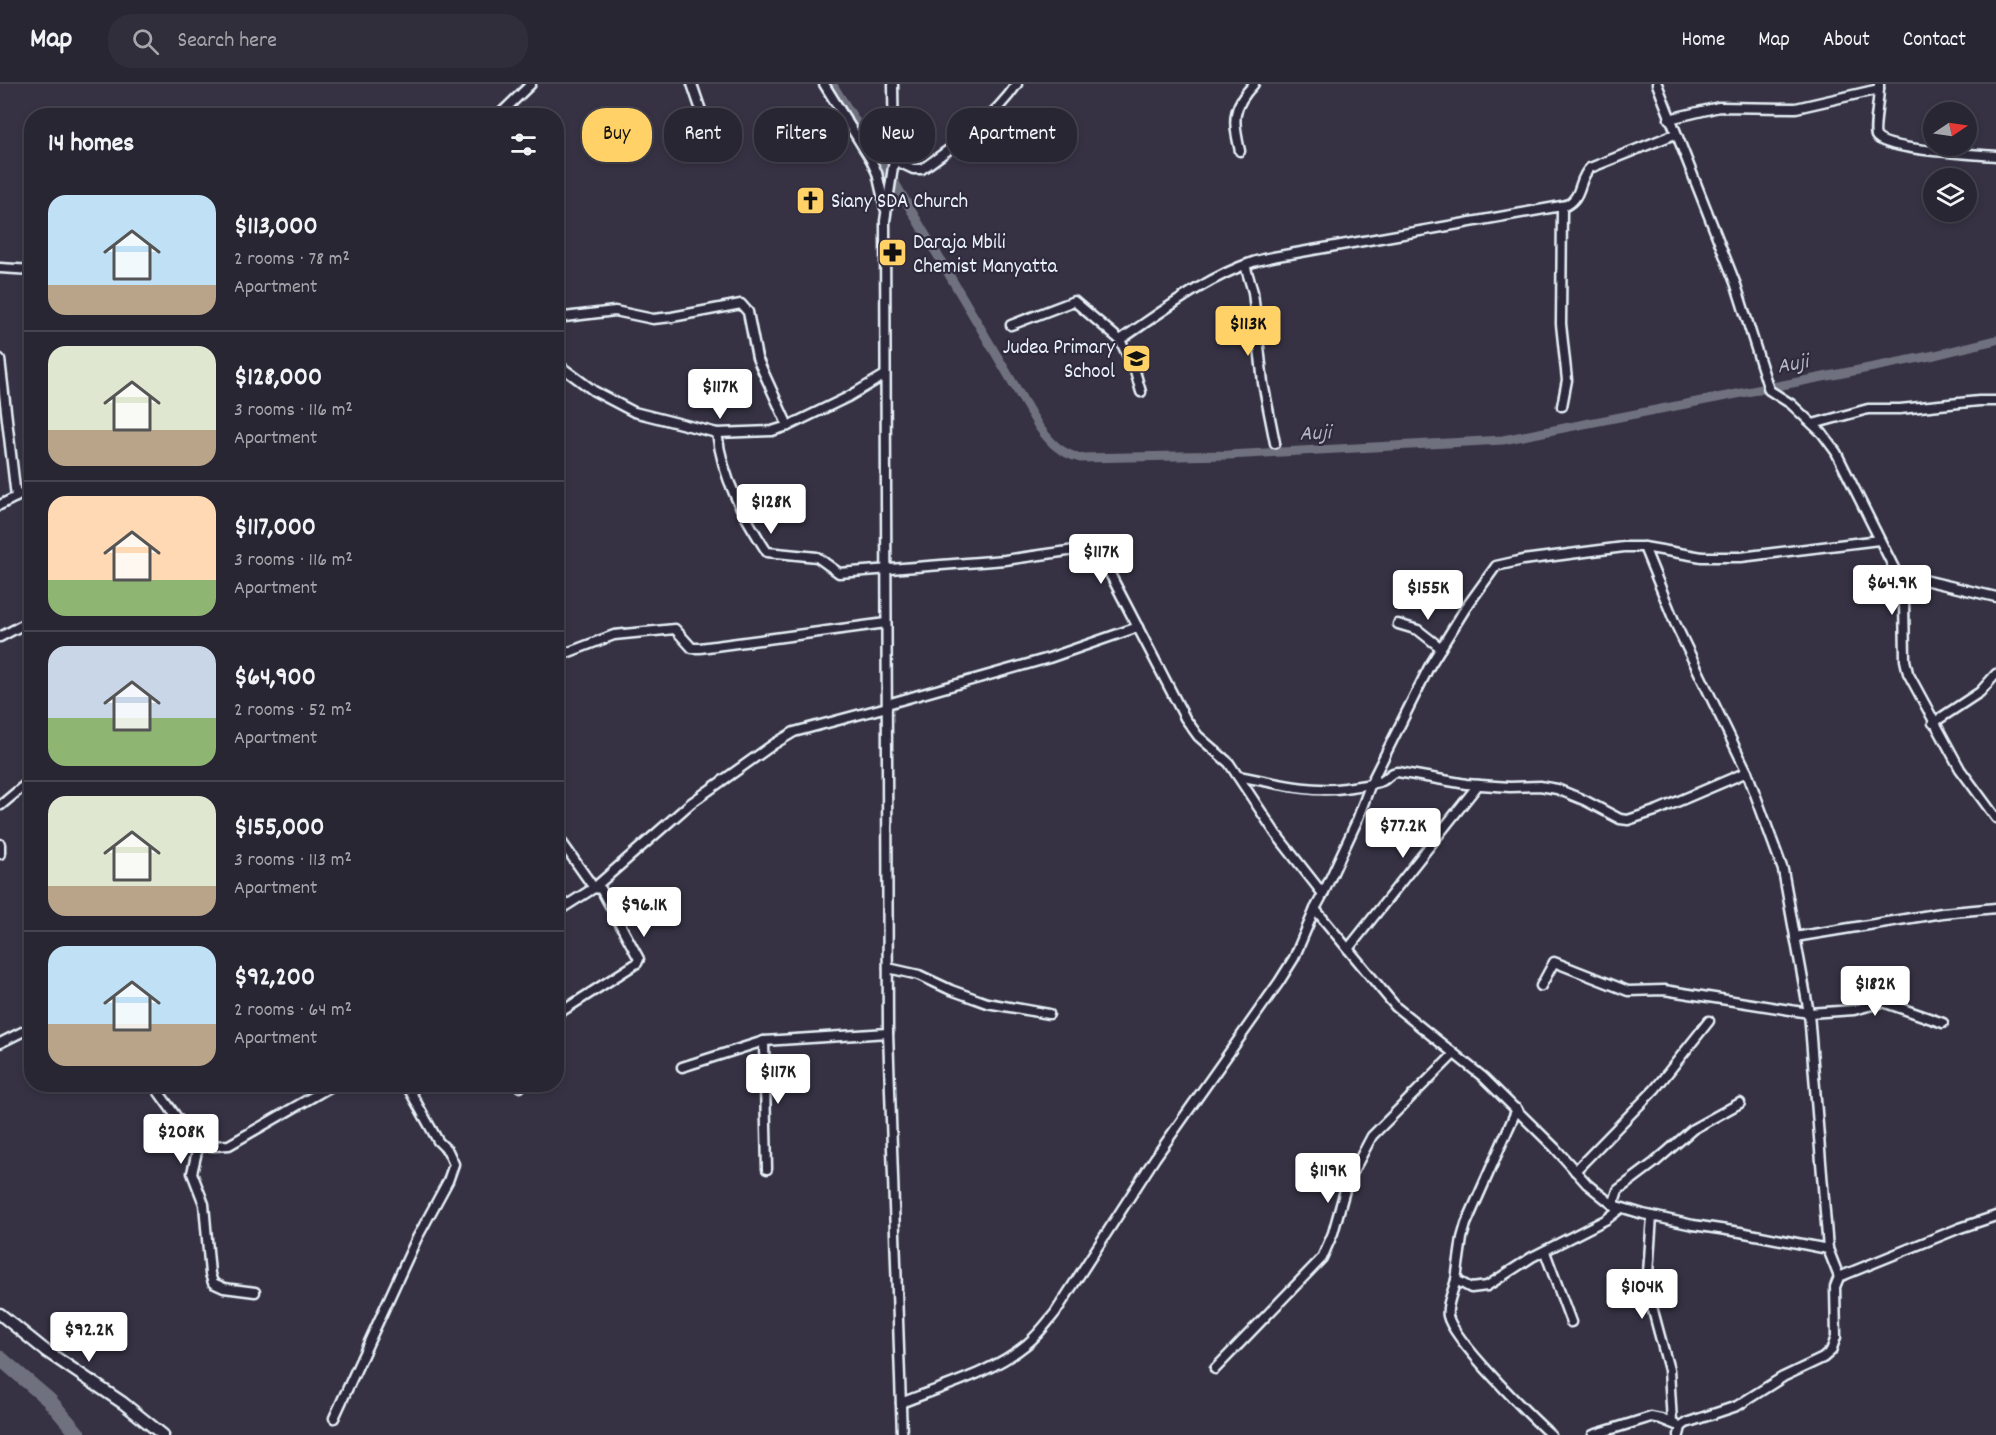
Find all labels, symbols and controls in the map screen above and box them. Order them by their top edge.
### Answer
search box [108,14,528,68]
text: Map [30,21,72,61]
icon: search [129,25,162,58]
text: Search here [177,26,277,57]
text: Home [1681,26,1725,56]
text: Map [1758,26,1790,56]
text: About [1823,26,1870,56]
text: Contact [1903,26,1966,56]
north arrow [1923,102,1977,156]
map controls [1923,102,1977,222]
chip: Buy [582,108,652,162]
chip: Rent [664,108,742,162]
chip: Filters [754,108,848,162]
chip: New [860,108,935,162]
chip: Apartment [947,108,1077,162]
text: 14 homes [48,126,134,163]
icon: filters [507,128,540,161]
button: layers [1923,168,1977,222]
church icon: Siany SDA Church [794,184,826,216]
place label: Siany SDA Church [831,188,968,218]
text: $113,000 [234,209,318,246]
icon: home [96,219,168,291]
place label: Daraja Mbili Chemist Manyatta [913,229,1059,283]
pharmacy icon: Daraja Mbili Chemist Manyatta [876,237,908,269]
text: 2 rooms · 78 m² [234,246,350,274]
text: Apartment [234,274,317,302]
pin: $113K [1206,306,1290,357]
text: $113K [1229,311,1267,339]
place label: Judea Primary School [1003,334,1115,388]
school or university icon: Judea Primary School [1120,342,1152,374]
water label: Auji [1774,347,1814,384]
text: $128,000 [234,360,322,397]
pin: $117K [678,369,762,420]
icon: home [96,370,168,442]
text: $117K [702,374,738,402]
text: 3 rooms · 116 m² [234,397,353,425]
water label: Auji [1299,418,1335,451]
text: Apartment [234,425,317,453]
pin: $128K [729,484,813,535]
text: $128K [751,489,791,517]
text: $117,000 [234,510,316,547]
icon: home [96,520,168,592]
pin: $117K [1059,534,1143,585]
text: $117K [1083,539,1119,567]
text: 3 rooms · 116 m² [234,547,353,575]
pin: $64.9K [1843,565,1941,616]
pin: $155K [1386,570,1470,621]
text: $64.9K [1867,570,1917,598]
text: Apartment [234,575,317,603]
text: $155K [1407,575,1449,603]
text: $64,900 [234,660,316,697]
icon: home [96,670,168,742]
text: 2 rooms · 52 m² [234,697,352,725]
text: Apartment [234,725,317,753]
pin: $77.2K [1354,808,1452,859]
text: $155,000 [234,810,324,847]
text: $77.2K [1380,813,1426,841]
icon: home [96,820,168,892]
text: 3 rooms · 113 m² [234,847,352,875]
text: Apartment [234,875,317,903]
pin: $96.1K [595,887,693,938]
text: $96.1K [621,892,667,920]
text: $92,200 [234,960,315,997]
pin: $182K [1833,966,1917,1017]
icon: home [96,970,168,1042]
text: $182K [1855,971,1895,999]
text: 2 rooms · 64 m² [234,997,352,1025]
text: Apartment [234,1025,317,1053]
pin: $117K [736,1054,820,1105]
text: $117K [760,1059,796,1087]
pin: $208K [139,1114,223,1165]
text: $208K [157,1119,205,1147]
pin: $119K [1286,1153,1370,1204]
text: $119K [1309,1158,1347,1186]
pin: $104K [1600,1269,1684,1320]
text: $104K [1621,1274,1663,1302]
pin: $92.2K [40,1312,138,1363]
text: $92.2K [64,1317,114,1345]

